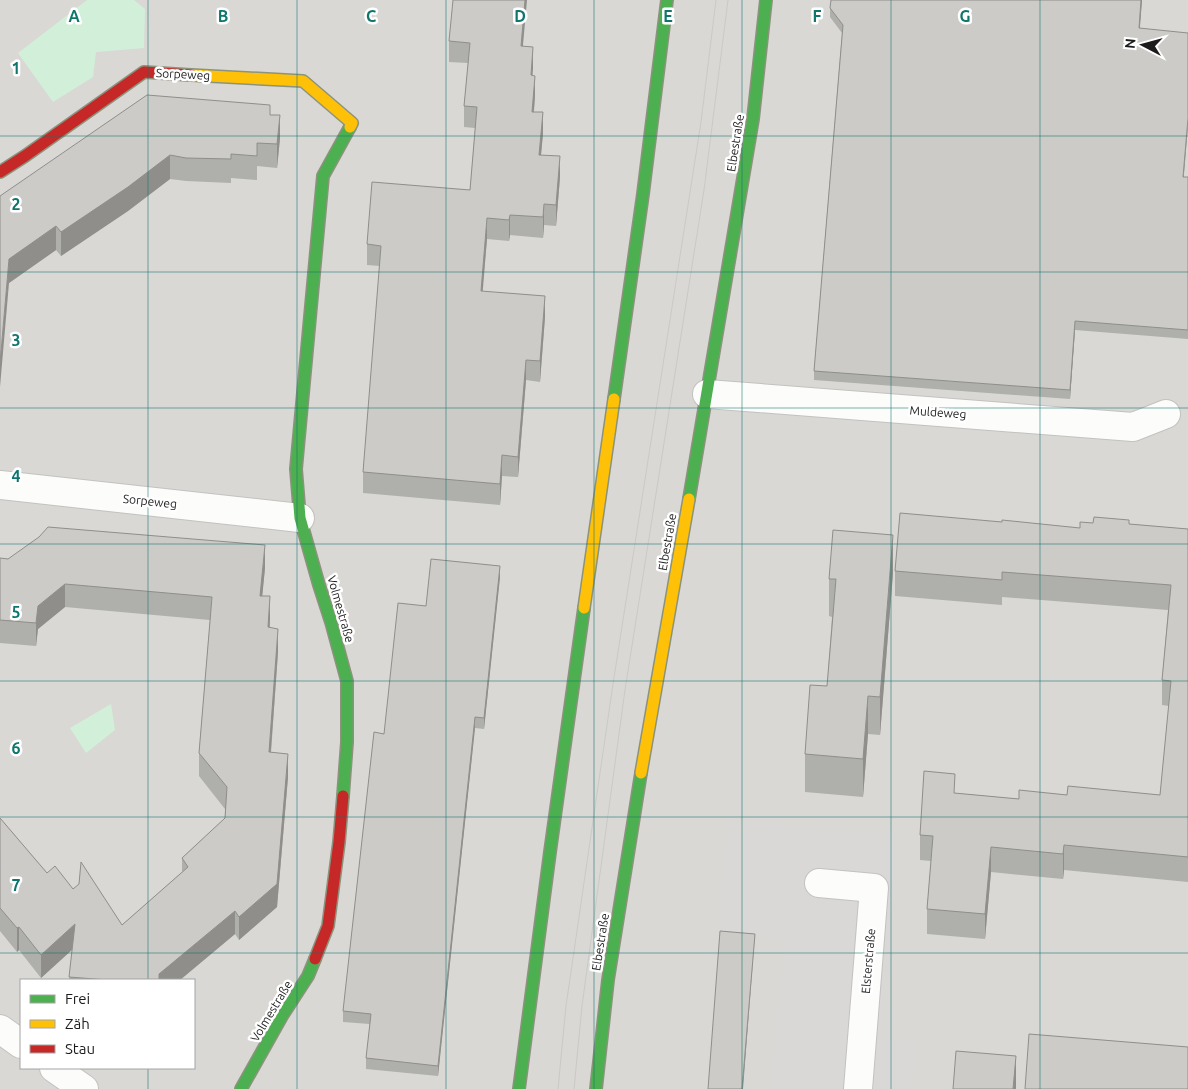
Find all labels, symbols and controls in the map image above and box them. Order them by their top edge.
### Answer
text: A [68,7,80,25]
text: B [218,7,228,25]
text: C [366,7,376,25]
text: D [514,7,526,25]
text: E [663,7,673,25]
text: F [813,7,822,25]
text: G [959,7,971,25]
north arrow [1118,20,1168,70]
text: N [1122,38,1139,50]
text: 1 [11,59,21,77]
street label: Sorpeweg [156,66,210,82]
street label: Elbestraße [724,113,746,173]
text: 2 [11,195,21,213]
text: 3 [11,331,21,349]
street label: Muldeweg [909,404,967,420]
text: 4 [11,467,21,485]
street label: Sorpeweg [122,492,178,510]
street label: Elbestraße [656,512,678,572]
street label: Volmestraße [325,574,357,644]
text: 5 [11,603,21,621]
text: 6 [11,739,21,757]
text: 7 [11,876,21,894]
street label: Elbestraße [589,912,611,972]
street label: Elsterstraße [859,928,877,994]
street label: Volmestraße [248,978,294,1044]
legend [20,979,195,1069]
text: Frei [65,990,90,1007]
text: Zäh [65,1015,90,1032]
text: Stau [65,1040,95,1057]

